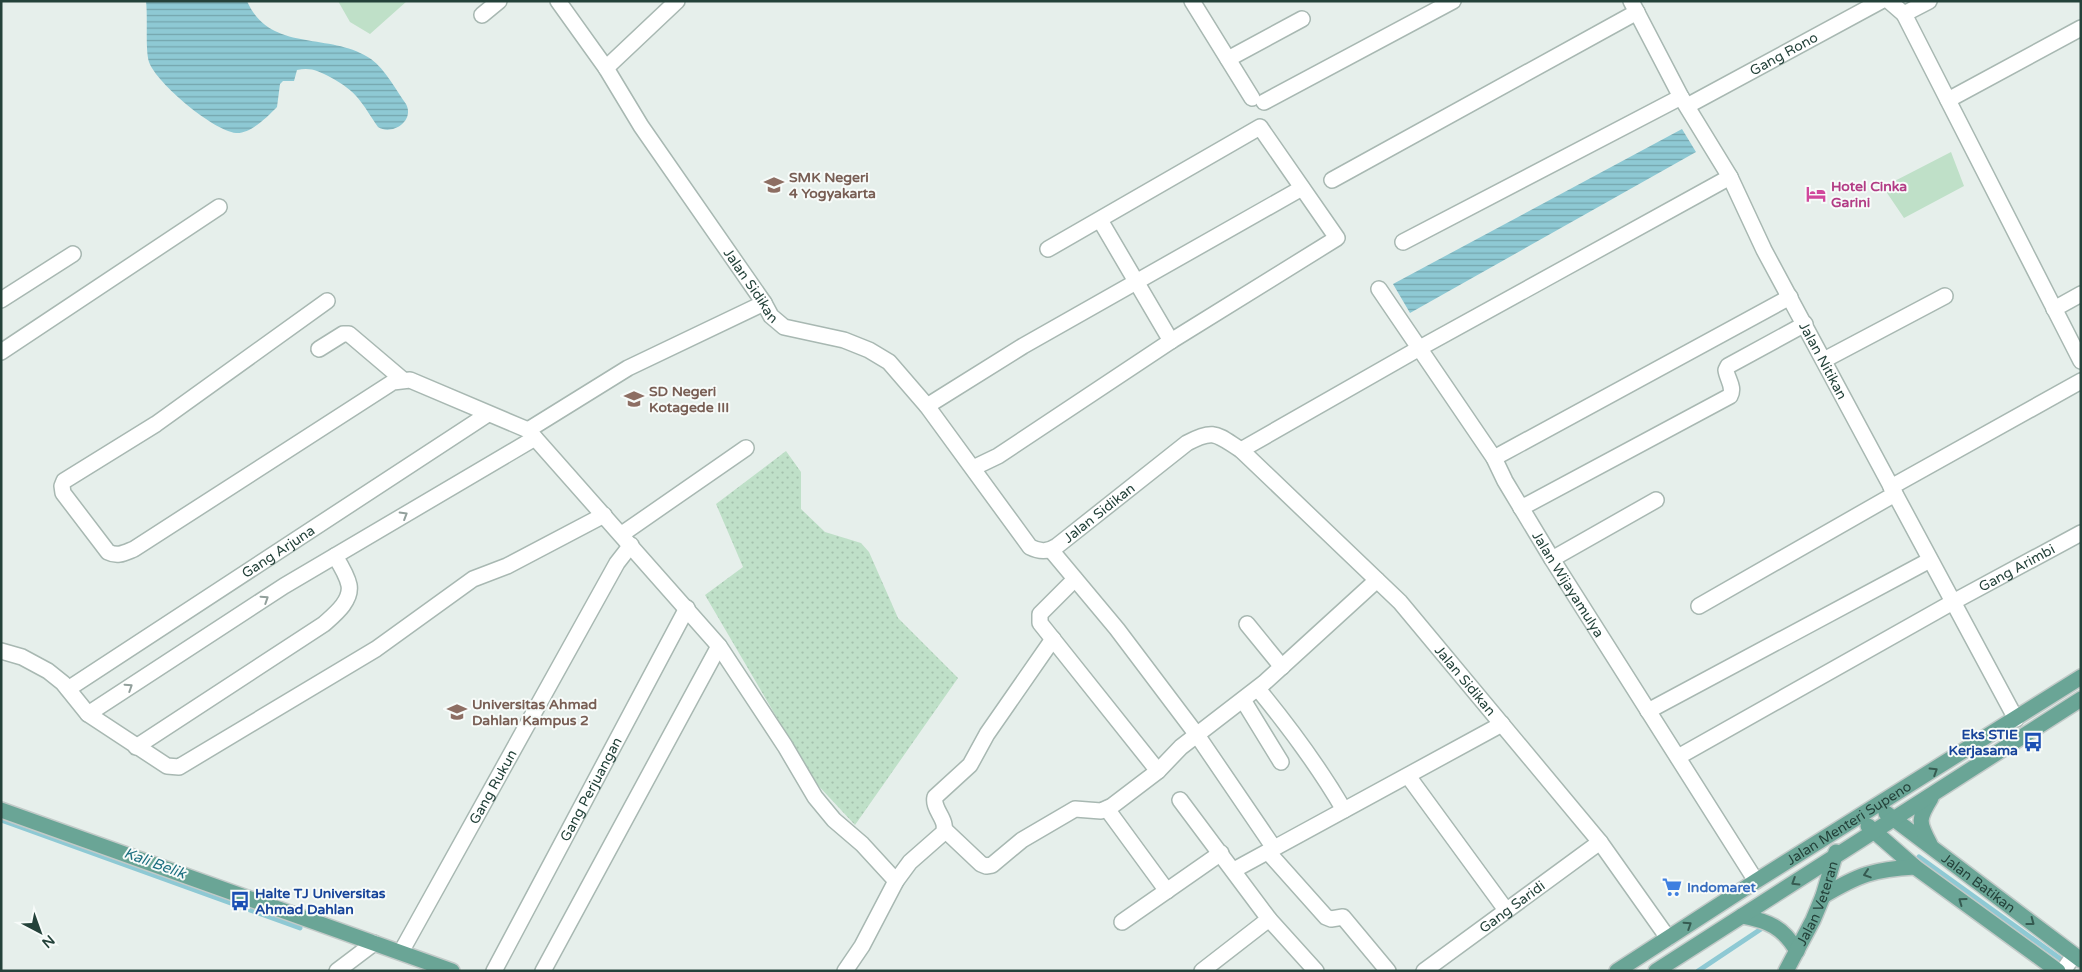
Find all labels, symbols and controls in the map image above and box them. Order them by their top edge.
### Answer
street label: Gang Rono [1747,29,1821,79]
place label: SMK Negeri 4 Yogyakarta [789,169,876,202]
school or university icon: SMK Negeri 4 Yogyakarta [763,174,785,196]
place label: Hotel Cinka Garini [1831,178,1907,211]
hotel icon: Hotel Cinka Garini [1805,183,1827,205]
street label: Jalan Sidikan [720,245,781,327]
street label: Jalan Nitikan [1795,319,1851,402]
place label: SD Negeri Kotagede III [649,383,729,416]
school or university icon: SD Negeri Kotagede III [623,388,645,410]
street label: Jalan Sidikan [1060,480,1138,547]
one-way arrow [399,511,408,521]
street label: Gang Arjuna [239,522,318,582]
street label: Jalan Wijayamulya [1528,528,1608,641]
street label: Gang Arimbi [1976,541,2058,596]
one-way arrow [260,595,269,605]
street label: Jalan Sidikan [1431,642,1499,719]
one-way arrow [123,684,132,693]
place label: Universitas Ahmad Dahlan Kampus 2 [472,696,597,729]
school or university icon: Universitas Ahmad Dahlan Kampus 2 [446,701,468,723]
place label: Eks STIE Kerjasama [1949,726,2018,759]
bus stop icon: Eks STIE Kerjasama [2022,731,2044,753]
street label: Gang Perjuangan [556,734,626,844]
street label: Gang Rukun [466,747,521,827]
one-way arrow [1929,767,1938,777]
street label: Jalan Menteri Supeno [1783,778,1914,869]
water label: Kali Belik [122,844,190,883]
street label: Jalan Batikan [1938,850,2019,917]
street label: Jalan Veteran [1793,859,1842,949]
one-way arrow [1864,868,1872,878]
supermarket icon: Indomaret [1661,876,1683,898]
one-way arrow [1792,876,1801,885]
street label: Gang Saridi [1476,877,1548,937]
place label: Indomaret [1687,879,1757,896]
place label: Halte TJ Universitas Ahmad Dahlan [255,885,386,918]
bus stop icon: Halte TJ Universitas Ahmad Dahlan [229,890,251,912]
one-way arrow [1958,898,1968,907]
north arrow [15,907,65,957]
one-way arrow [2025,917,2034,925]
one-way arrow [1682,922,1691,931]
text: N [38,931,58,952]

